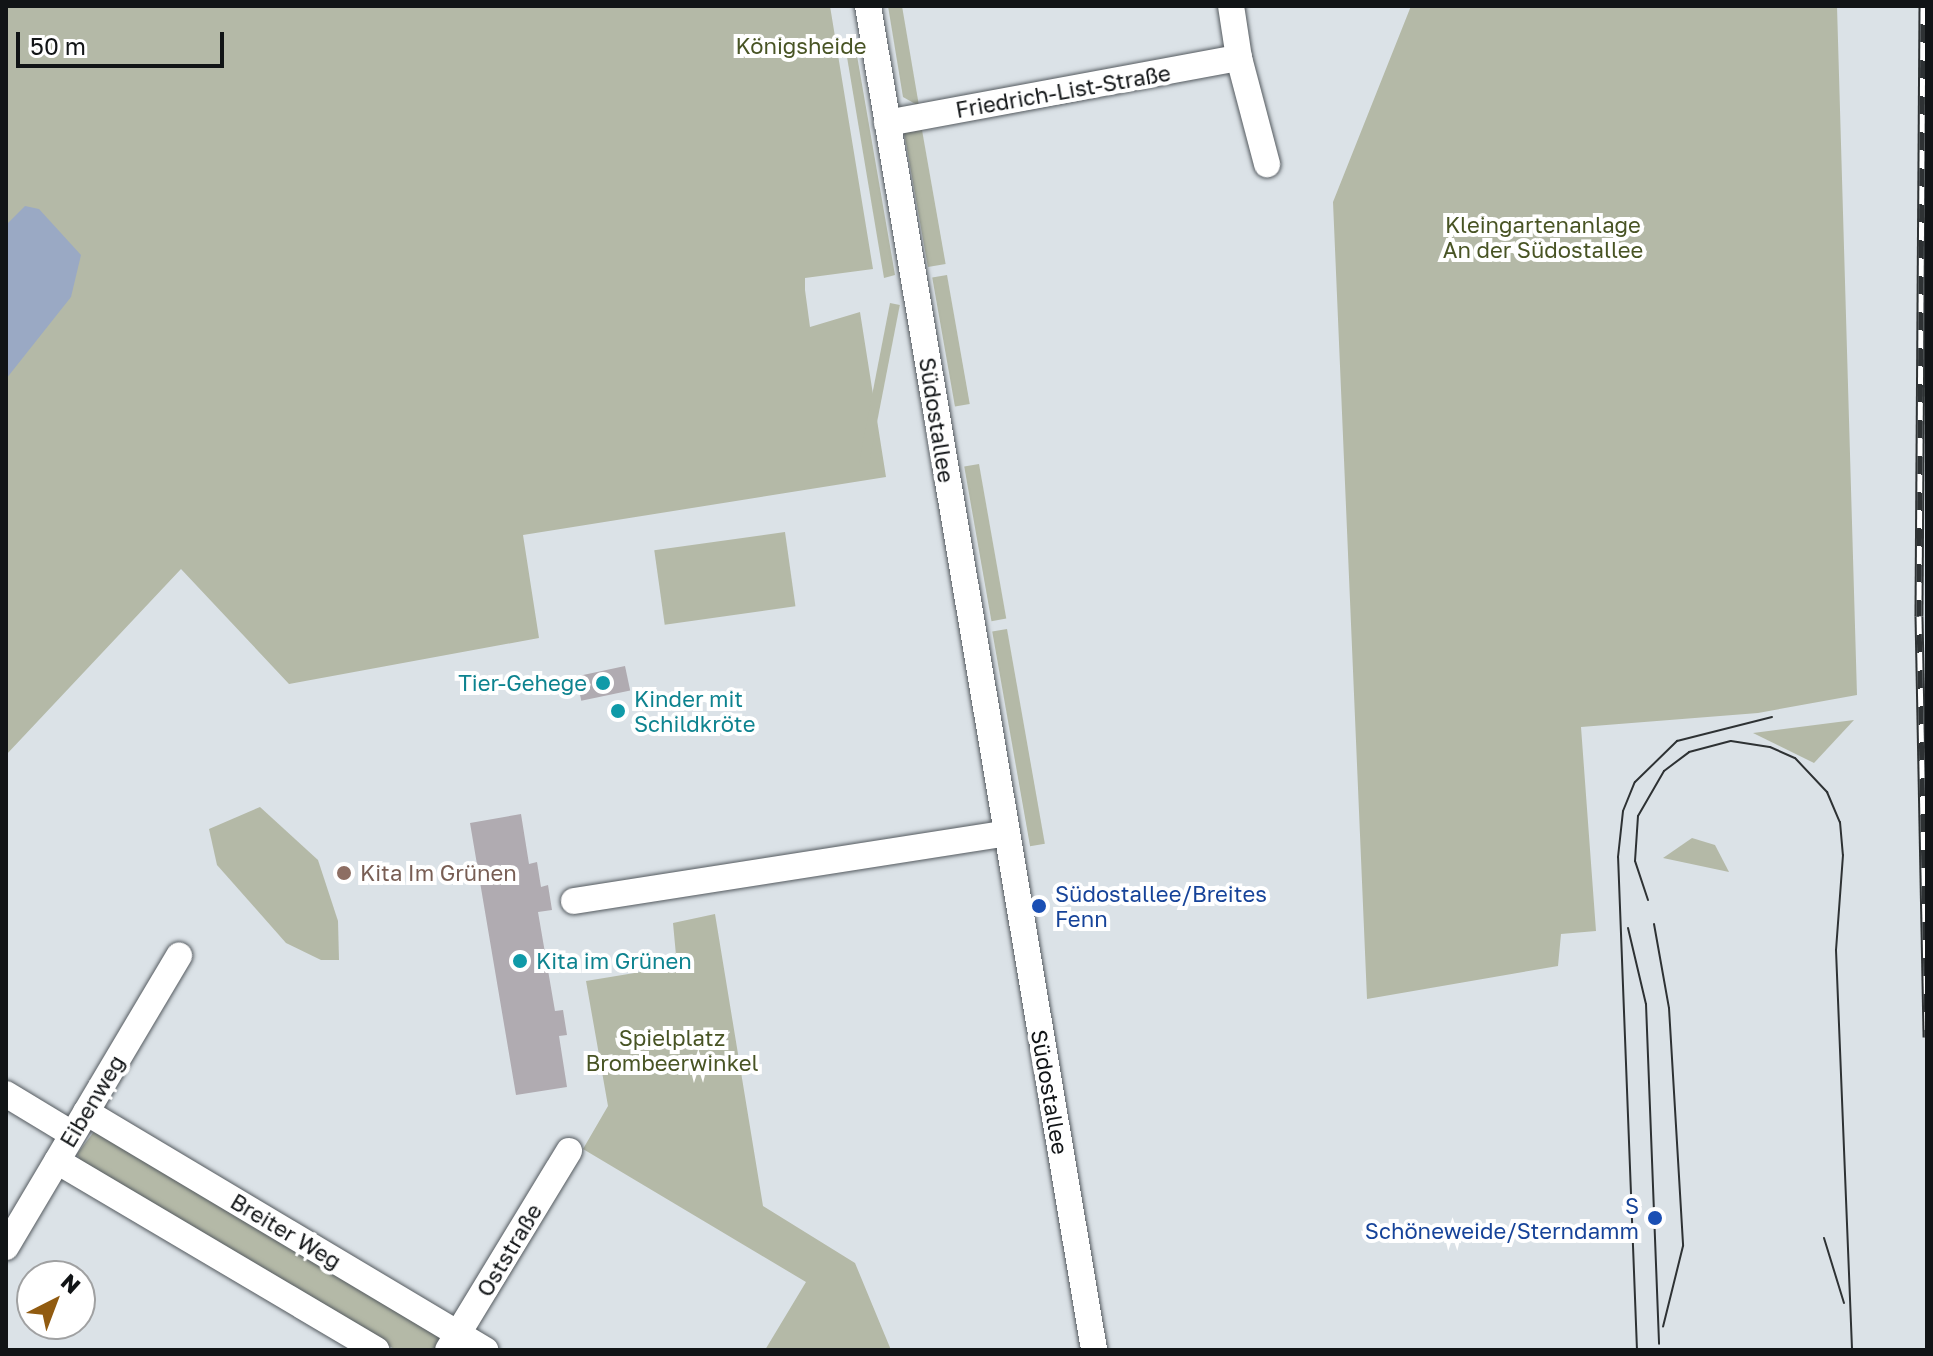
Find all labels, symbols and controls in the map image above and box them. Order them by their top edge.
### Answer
scale bar [20,16,228,66]
text: 50 m [30,31,86,60]
park label: Königsheide [735,33,867,59]
street label: Friedrich-List-Straße [953,59,1173,123]
park label: Kleingartenanlage An der Südostallee [1443,211,1643,262]
street label: Südostallee [914,356,960,484]
place label: Tier-Gehege [458,670,587,696]
marker: Tier-Gehege [594,674,612,692]
place label: Kinder mit Schildkröte [634,685,755,736]
marker: Kinder mit Schildkröte [609,702,627,720]
place label: Kita Im Grünen [360,860,517,886]
marker: Kita Im Grünen [335,864,353,882]
place label: Südostallee/Breites Fenn [1055,880,1267,932]
marker: Südostallee/Breites Fenn [1030,897,1048,915]
place label: Kita im Grünen [536,948,692,974]
marker: Kita im Grünen [511,952,529,970]
park label: Spielplatz Brombeerwinkel [586,1024,758,1076]
street label: Südostallee [1026,1027,1074,1157]
street label: Eibenweg [54,1050,130,1152]
street label: Breiter Weg [226,1188,346,1274]
place label: S Schöneweide/Sterndamm [1365,1192,1639,1244]
street label: Oststraße [471,1199,547,1301]
marker: S Schöneweide/Sterndamm [1646,1209,1664,1227]
north arrow [16,1260,96,1340]
text: N [56,1268,86,1299]

